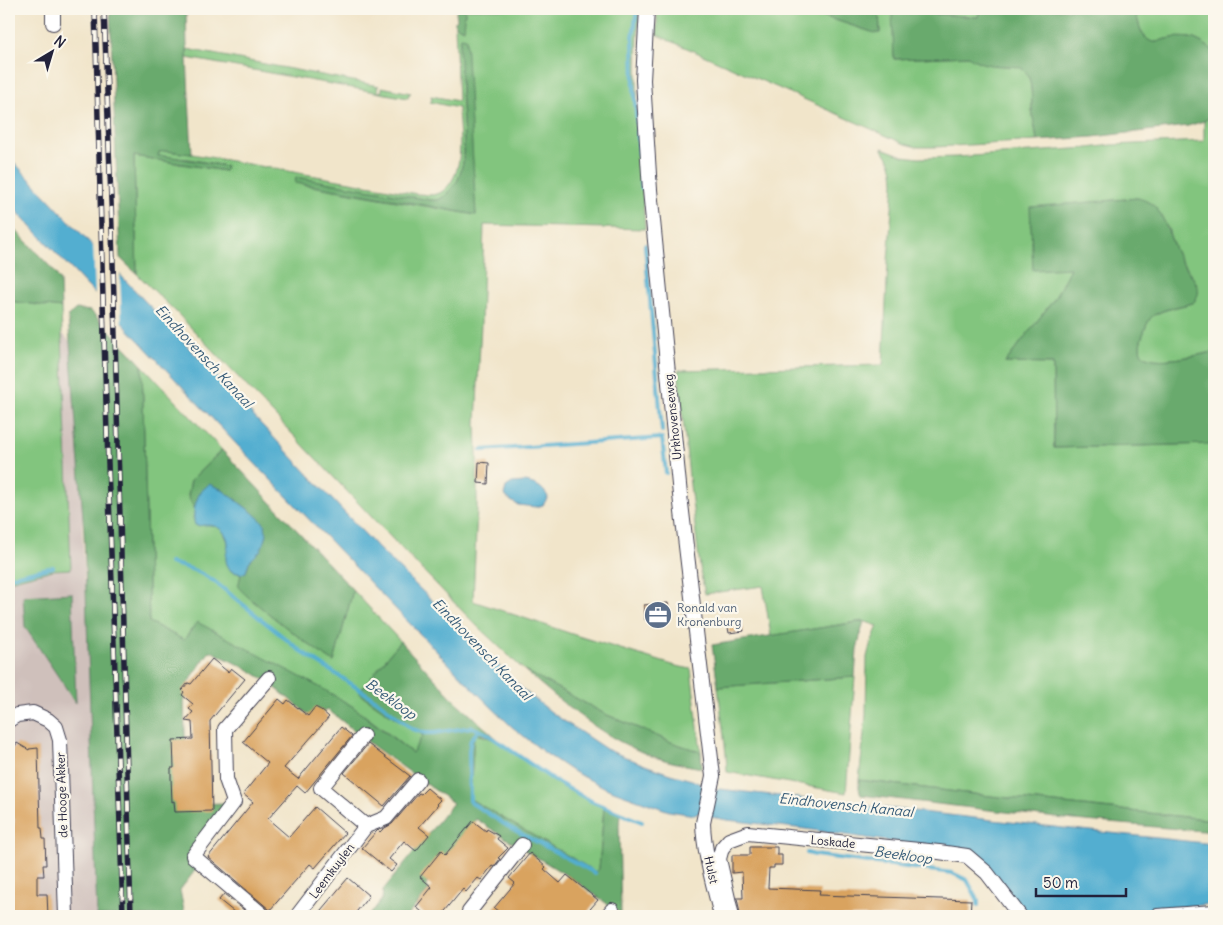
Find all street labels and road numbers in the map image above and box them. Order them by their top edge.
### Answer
street label: Urkhovenseweg [661,373,684,461]
street label: de Hooge Akker [53,752,70,838]
street label: Loskade [810,832,856,851]
street label: Leemkuylen [306,840,357,901]
street label: Hulst [701,855,722,885]

